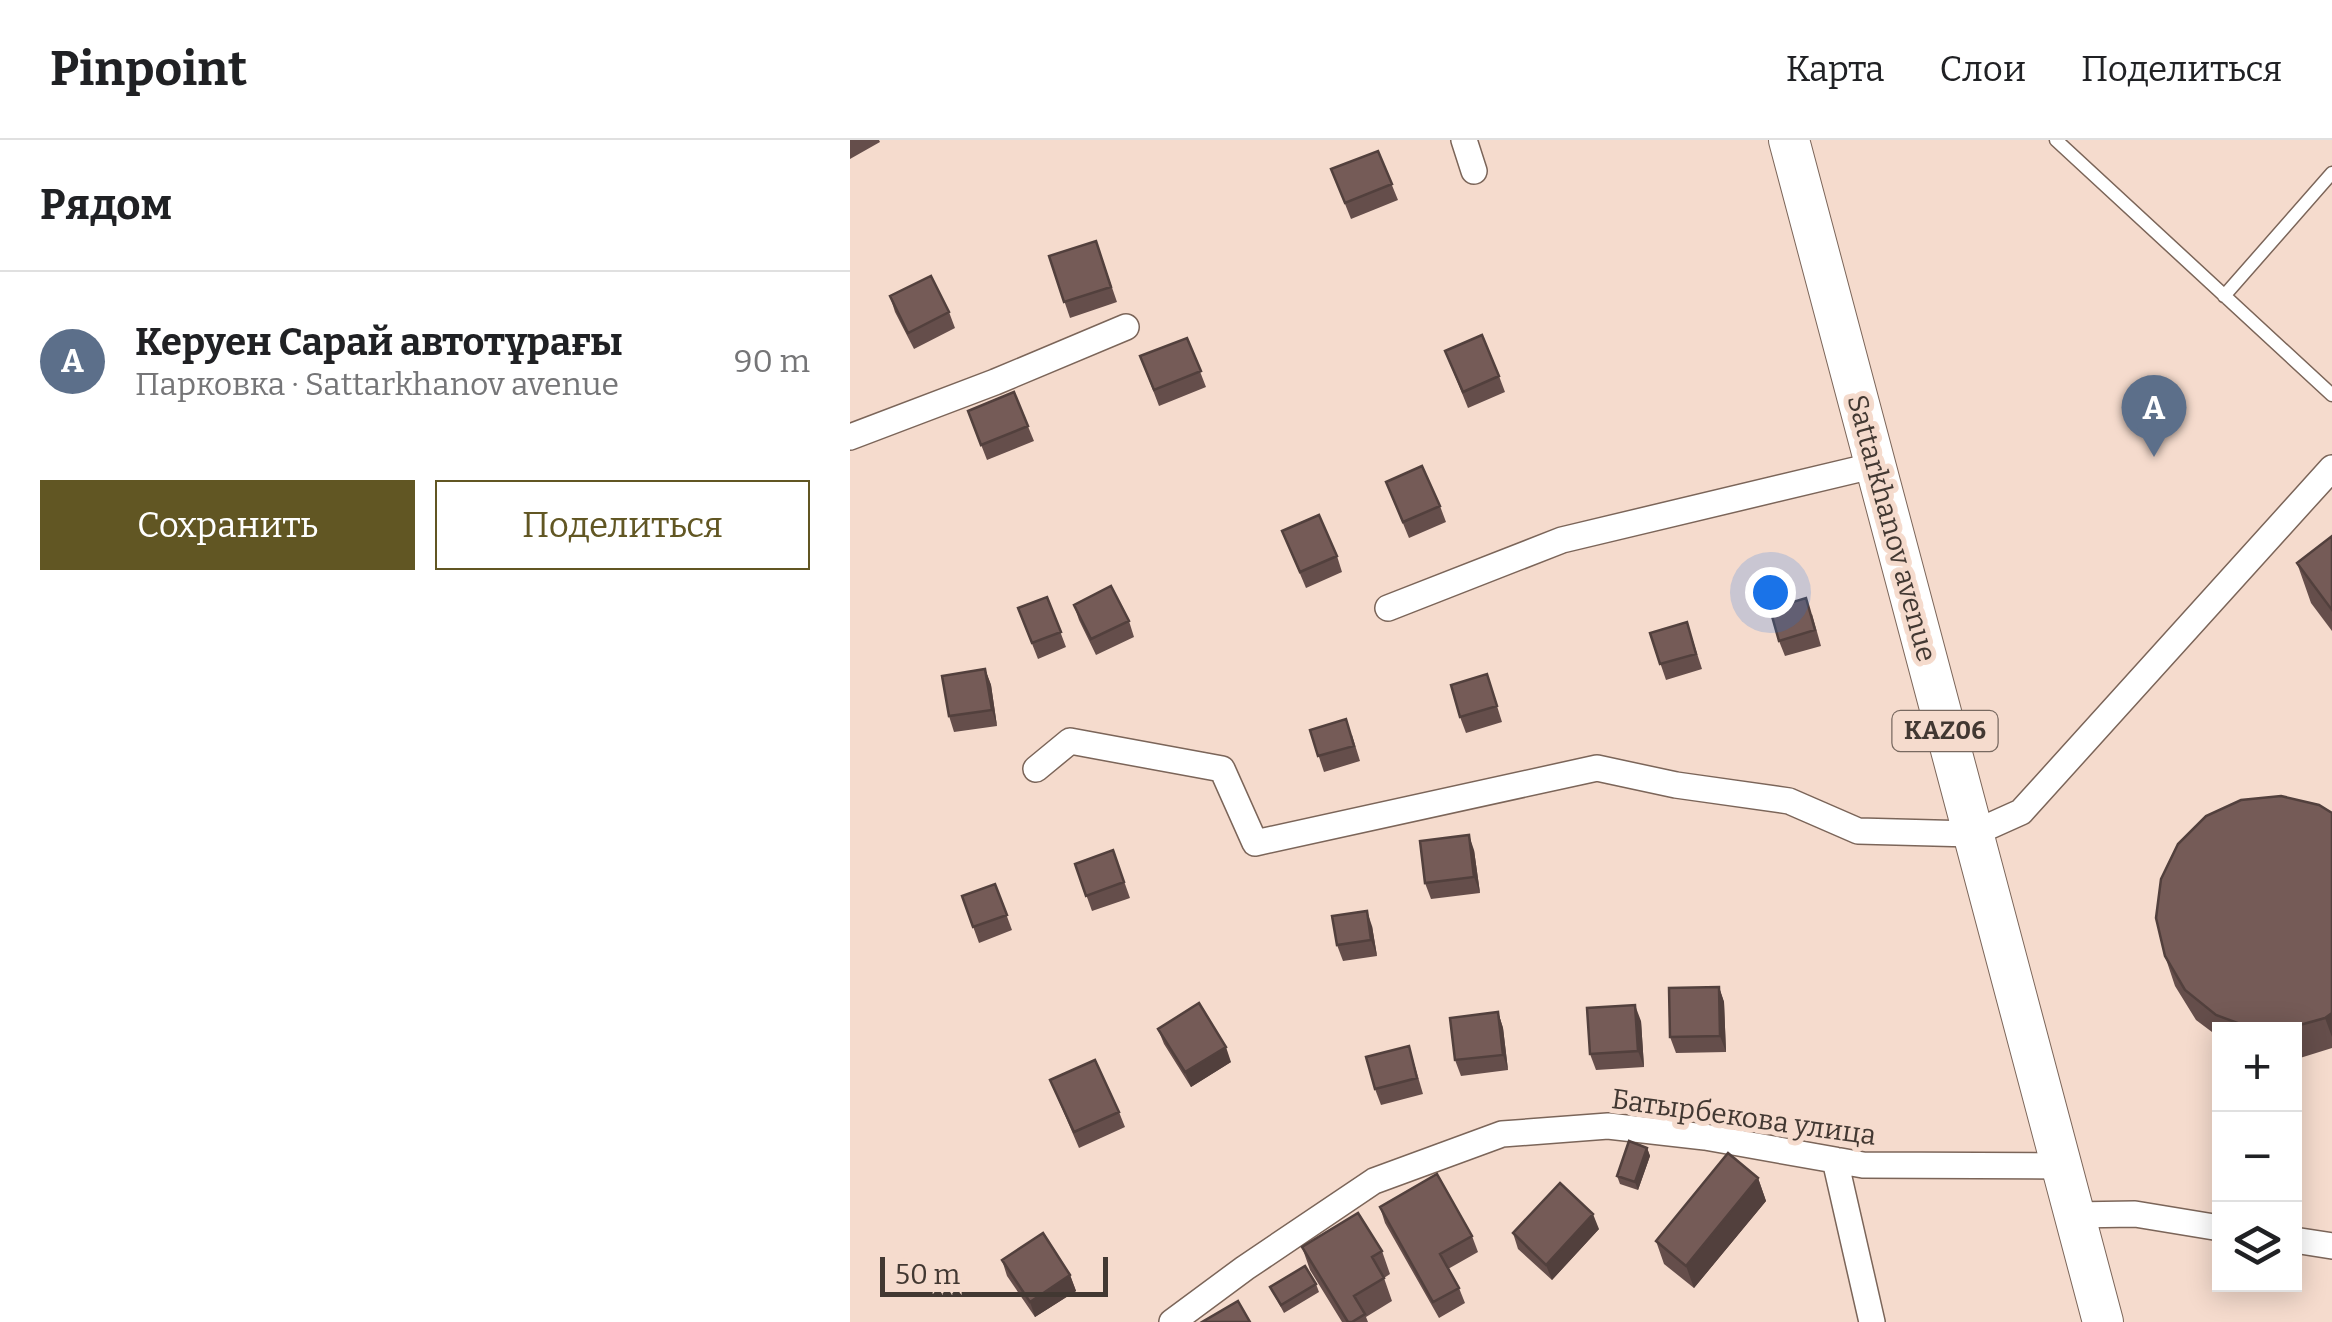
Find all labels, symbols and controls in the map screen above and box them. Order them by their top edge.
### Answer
text: Pinpoint [50,40,247,98]
text: Карта [1786,48,1884,90]
text: Слои [1939,48,2026,90]
text: Поделиться [2081,48,2282,90]
text: Рядом [40,180,172,230]
text: Керуен Сарай автотұрағы [135,319,623,365]
text: A [61,342,84,380]
text: 90 m [734,342,810,380]
text: Парковка · Sattarkhanov avenue [135,365,619,403]
pin: A [2122,374,2186,457]
street label: Sattarkhanov avenue [1840,391,1944,665]
button: Сохранить [40,480,415,570]
button: Поделиться [435,480,810,570]
your location [1745,567,1796,618]
road number: KАZ06 [1892,711,1998,751]
map controls [2212,1022,2302,1292]
button: + [2212,1022,2302,1112]
street label: Батырбекова улица [1610,1082,1878,1152]
button: − [2212,1112,2302,1202]
button: layers [2212,1202,2302,1292]
scale bar [880,1252,1108,1296]
text: 50 m [895,1258,960,1291]

